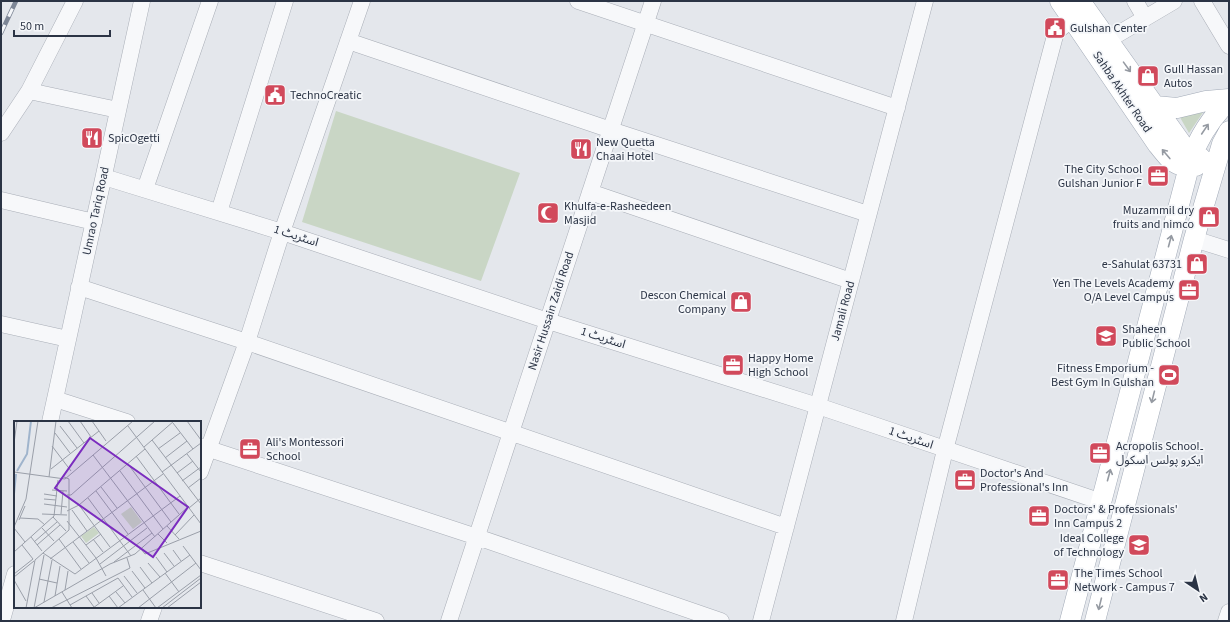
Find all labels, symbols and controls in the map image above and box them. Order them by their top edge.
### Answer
scale bar [14,12,110,38]
public building icon: Gulshan Center [1042,15,1068,41]
text: 50 m [20,18,44,35]
place label: Gulshan Center [1070,20,1148,37]
street label: Sahba Akhter Road [1088,48,1156,136]
one-way arrow [1123,61,1131,72]
place label: Gull Hassan Autos [1164,61,1223,92]
shop icon: Gull Hassan Autos [1135,63,1161,89]
public building icon: TechnoCreatic [262,82,288,108]
place label: TechnoCreatic [290,87,362,104]
one-way arrow [1201,124,1209,135]
restaurant icon: SpicOgetti [79,125,105,151]
place label: SpicOgetti [108,130,160,147]
place label: New Quetta Chaai Hotel [596,134,655,165]
restaurant icon: New Quetta Chaai Hotel [568,136,594,162]
one-way arrow [1161,149,1170,160]
place label: The City School Gulshan Junior F [1058,161,1142,192]
office icon: The City School Gulshan Junior F [1145,163,1171,189]
street label: Umrao Tariq Road [78,165,114,257]
place label: Khulfa-e-Rasheedeen Masjid [564,198,671,229]
mosque icon: Khulfa-e-Rasheedeen Masjid [535,200,561,226]
place label: Muzammil dry fruits and nimco [1113,202,1194,233]
shop icon: Muzammil dry fruits and nimco [1196,204,1222,230]
street label: اسٹریٹ 1 [271,221,321,251]
one-way arrow [1167,235,1174,248]
street label: Nasir Hussain Zaidi Road [524,250,578,372]
shop icon: e-Sahulat 63731 [1184,251,1210,277]
place label: e-Sahulat 63731 [1102,256,1182,273]
place label: Yen The Levels Academy O/A Level Campus [1052,275,1174,306]
office icon: Yen The Levels Academy O/A Level Campus [1176,277,1202,303]
street label: Jamali Road [827,279,859,343]
place label: Descon Chemical Company [640,287,726,318]
shop icon: Descon Chemical Company [728,289,754,315]
place label: Shaheen Public School [1122,321,1190,352]
street label: اسٹریٹ 1 [578,323,628,353]
school or university icon: Shaheen Public School [1093,323,1119,349]
place label: Happy Home High School [748,350,813,381]
office icon: Happy Home High School [720,352,746,378]
place label: Fitness Emporium - Best Gym In Gulshan [1051,360,1154,391]
sports icon: Fitness Emporium - Best Gym In Gulshan [1156,362,1182,388]
one-way arrow [1149,390,1156,403]
inset map [14,421,201,608]
street label: اسٹریٹ 1 [886,422,936,454]
place label: Ali's Montessori School [266,434,344,465]
office icon: Ali's Montessori School [237,436,263,462]
place label: Acropolis School۔ ایکرو پولس اسکول [1116,438,1204,469]
office icon: Acropolis School۔ ایکرو پولس اسکول [1087,440,1113,466]
place label: Doctor's And Professional's Inn [980,465,1068,496]
office icon: Doctor's And Professional's Inn [952,467,978,493]
one-way arrow [1106,469,1113,482]
place label: Doctors' & Professionals' Inn Campus 2 [1054,501,1178,532]
office icon: Doctors' & Professionals' Inn Campus 2 [1026,503,1052,529]
place label: Ideal College of Technology [1054,530,1124,561]
school or university icon: Ideal College of Technology [1126,532,1152,558]
place label: The Times School Network - Campus 7 [1074,565,1175,596]
office icon: The Times School Network - Campus 7 [1045,567,1071,593]
north arrow [1178,570,1218,610]
text: N [1196,590,1211,606]
one-way arrow [1095,598,1103,611]

